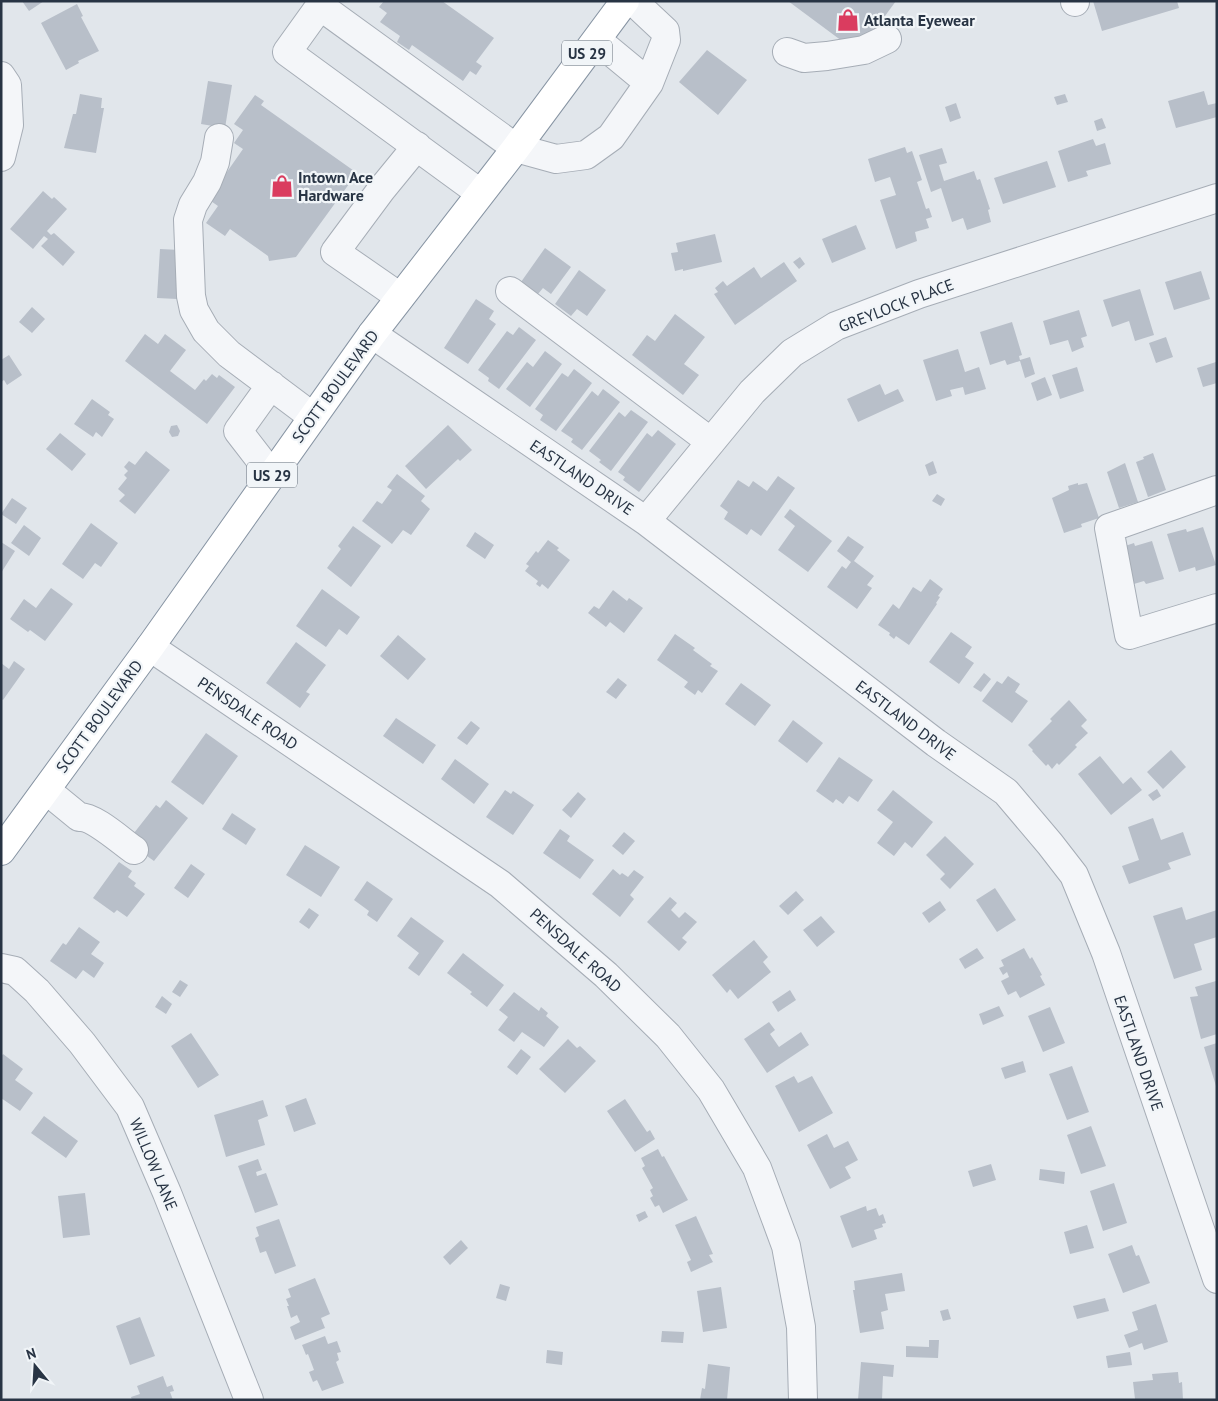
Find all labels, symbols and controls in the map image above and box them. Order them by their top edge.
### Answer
shop icon: Atlanta Eyewear [835,7,861,33]
place label: Atlanta Eyewear [864,10,975,30]
road number: US 29 [562,40,612,66]
place label: Intown Ace Hardware [298,167,373,205]
shop icon: Intown Ace Hardware [269,173,295,199]
street label: GREYLOCK PLACE [836,274,956,336]
street label: SCOTT BOULEVARD [287,326,383,446]
street label: EASTLAND DRIVE [526,435,638,519]
road number: US 29 [247,462,297,488]
street label: SCOTT BOULEVARD [51,656,147,776]
street label: PENSDALE ROAD [194,672,302,754]
street label: EASTLAND DRIVE [852,676,960,764]
street label: PENSDALE ROAD [526,904,626,996]
street label: EASTLAND DRIVE [1110,993,1168,1113]
street label: WILLOW LANE [126,1115,182,1213]
north arrow [10,1341,60,1391]
text: N [24,1344,38,1364]

